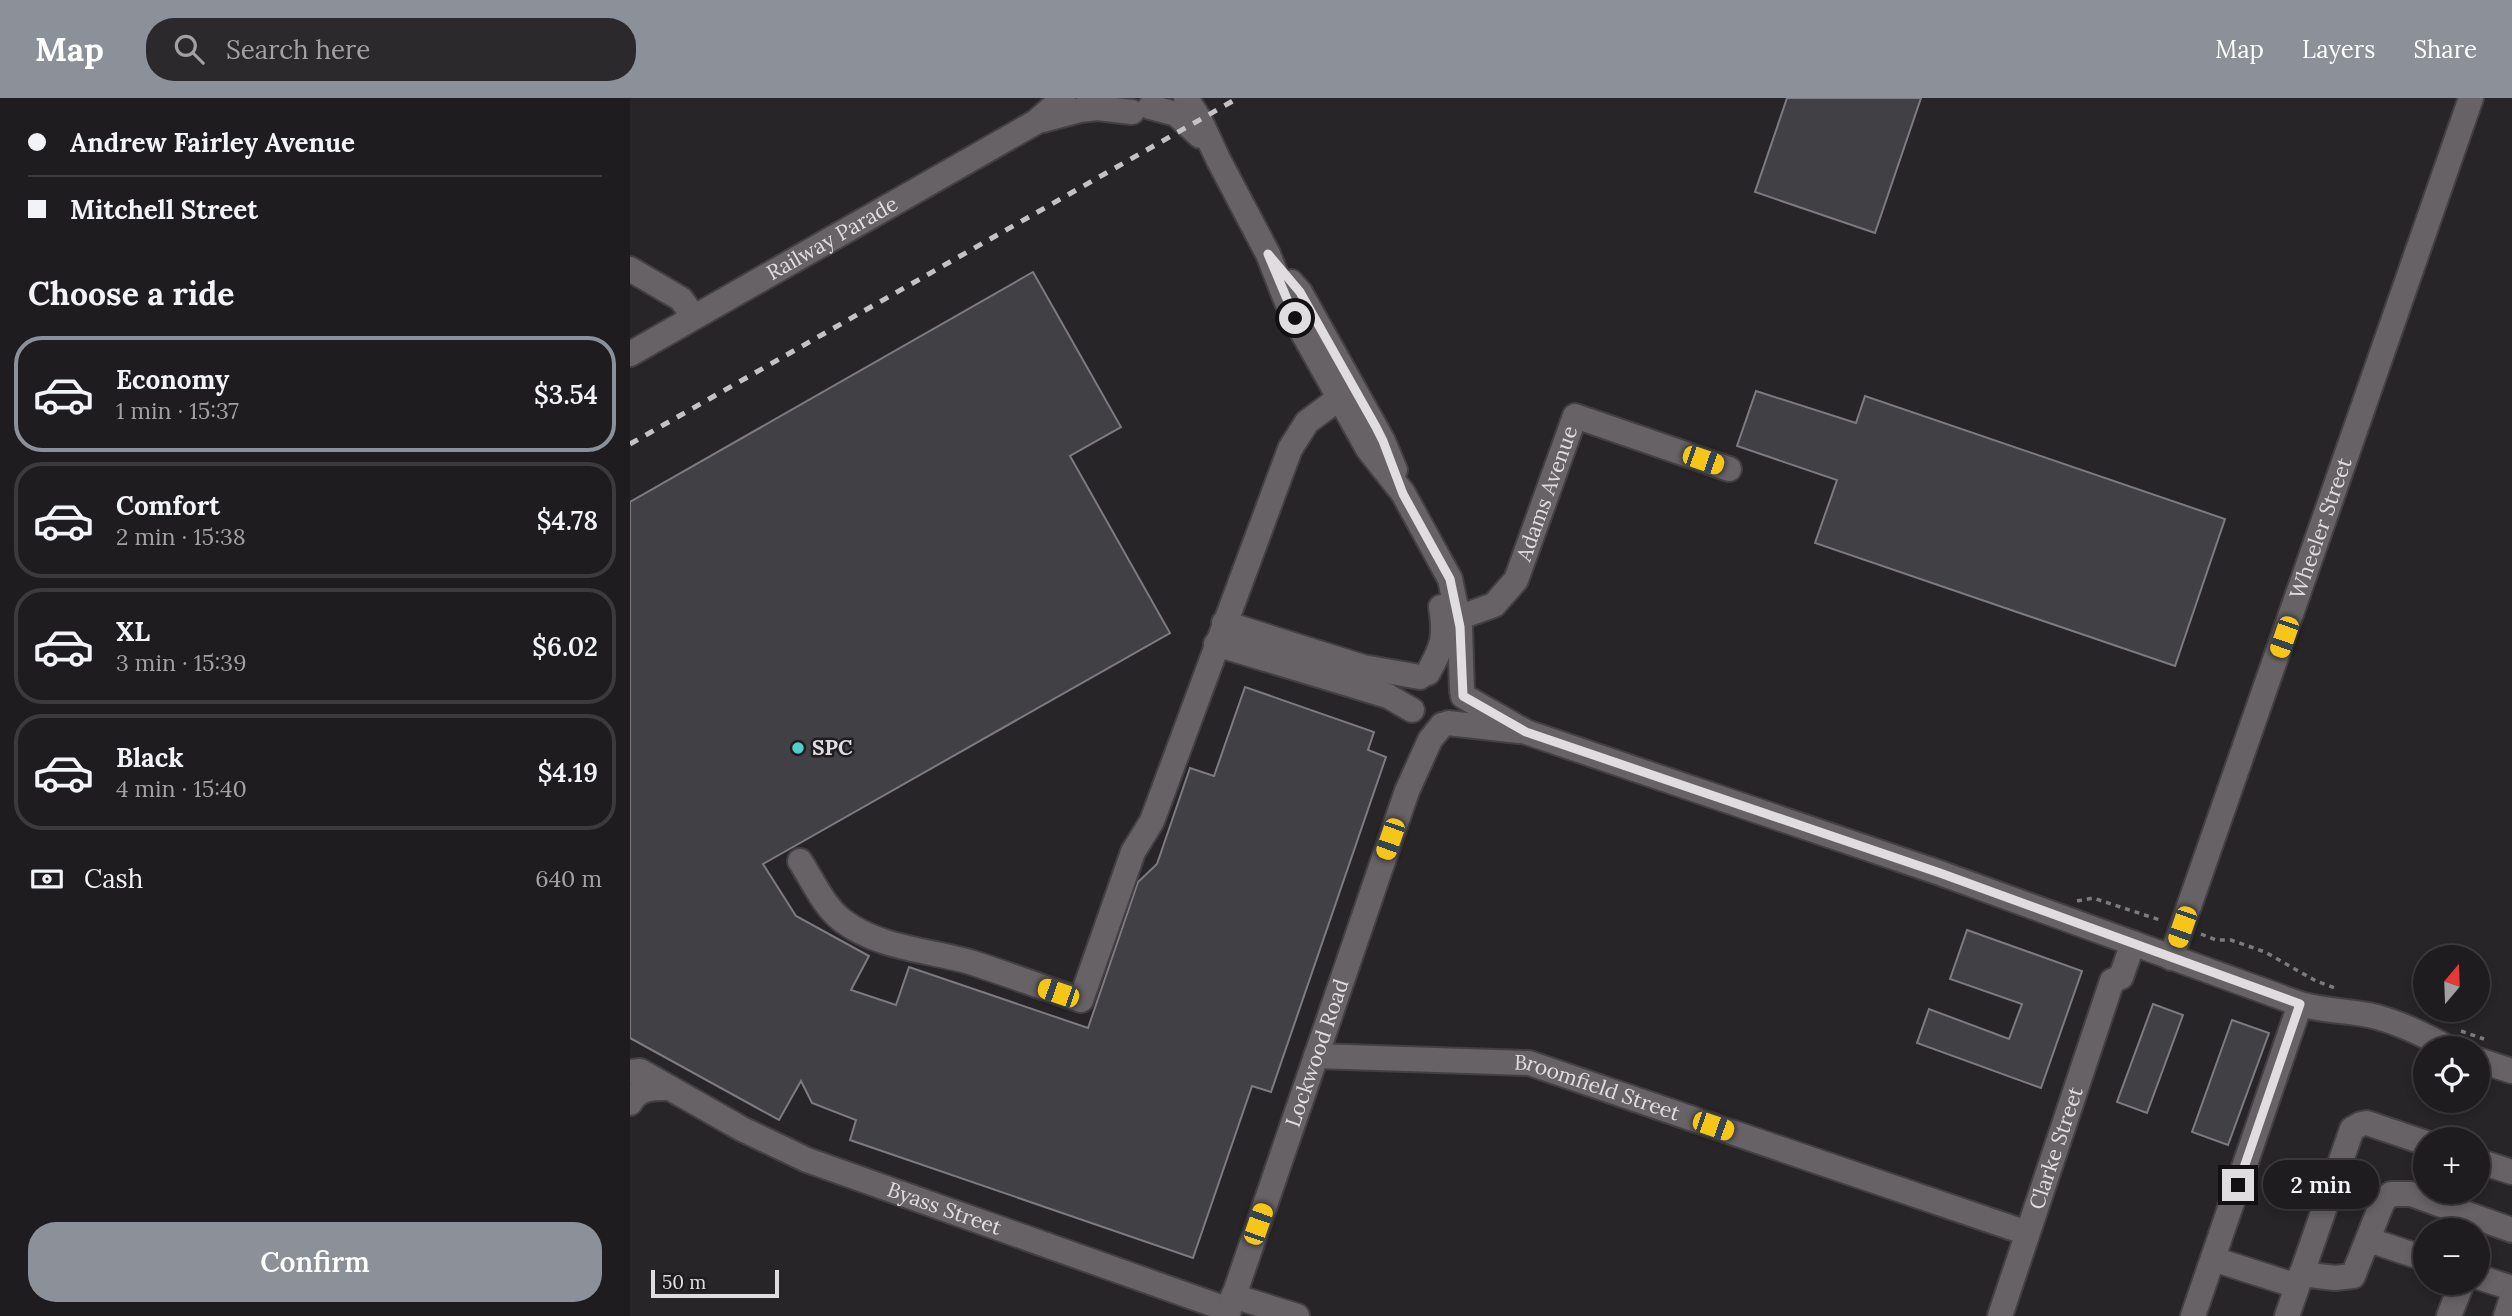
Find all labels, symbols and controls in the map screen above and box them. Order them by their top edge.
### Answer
search box [146,18,636,81]
text: Map [35,28,104,70]
icon: search [170,30,208,68]
text: Search here [226,33,370,66]
text: Map [2215,34,2264,65]
text: Layers [2302,34,2375,65]
text: Share [2413,34,2477,65]
text: Andrew Fairley Avenue [70,126,355,159]
street label: Railway Parade [762,190,902,286]
text: Mitchell Street [70,193,258,226]
text: Choose a ride [28,273,235,314]
route start [1279,302,1311,334]
icon: car [32,363,95,426]
text: Economy [116,363,229,396]
text: $3.54 [534,378,598,411]
text: 1 min · 15:37 [116,396,239,425]
street label: Adams Avenue [1510,422,1583,566]
car [1680,443,1727,477]
street label: Wheeler Street [2283,453,2358,603]
icon: car [32,489,95,552]
text: Comfort [116,489,220,522]
text: $4.78 [537,504,598,537]
text: 2 min · 15:38 [116,522,246,551]
car [2268,614,2301,660]
icon: car [32,615,95,678]
text: XL [116,615,150,648]
text: $6.02 [532,630,598,663]
text: 3 min · 15:39 [116,648,246,677]
place label: SPC [812,734,853,761]
marker: SPC [790,740,806,756]
icon: car [32,741,95,804]
text: Black [116,741,184,774]
text: $4.19 [538,756,598,789]
text: 4 min · 15:40 [116,774,247,803]
car [1374,816,1407,862]
icon: cash [28,860,66,898]
text: Cash [84,862,143,895]
text: 640 m [535,864,602,893]
car [2166,904,2199,950]
north arrow [2413,945,2490,1022]
map controls [2413,945,2490,1295]
street label: Lockwood Road [1279,975,1355,1131]
car [1035,976,1082,1010]
button: locate [2413,1036,2490,1113]
street label: Broomfield Street [1514,1049,1684,1127]
street label: Clarke Street [2023,1082,2089,1213]
car [1690,1109,1737,1143]
button: + [2413,1127,2490,1204]
callout: 2 min [2262,1160,2378,1210]
route end [2222,1169,2254,1201]
text: 2 min [2291,1170,2351,1199]
street label: Byass Street [884,1176,1006,1241]
car [1242,1201,1275,1247]
button: − [2413,1218,2490,1295]
button: Confirm [28,1222,602,1302]
scale bar [651,1267,779,1299]
text: 50 m [662,1270,706,1294]

